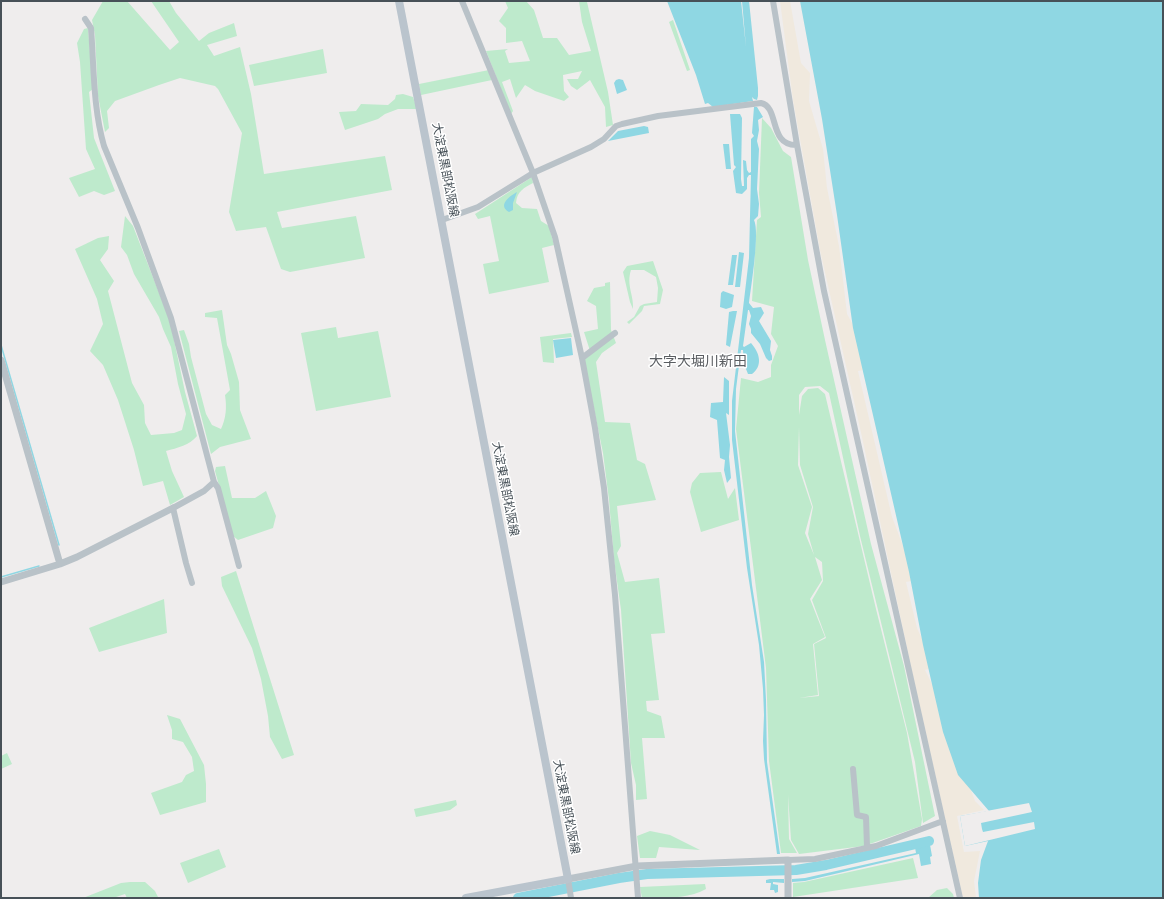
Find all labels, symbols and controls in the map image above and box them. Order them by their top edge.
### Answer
street label: 大淀東黒部松阪線 [429,122,461,218]
district label: 大字大堀川新田 [649,354,747,370]
street label: 大淀東黒部松阪線 [489,441,521,537]
street label: 大淀東黒部松阪線 [550,759,582,855]

